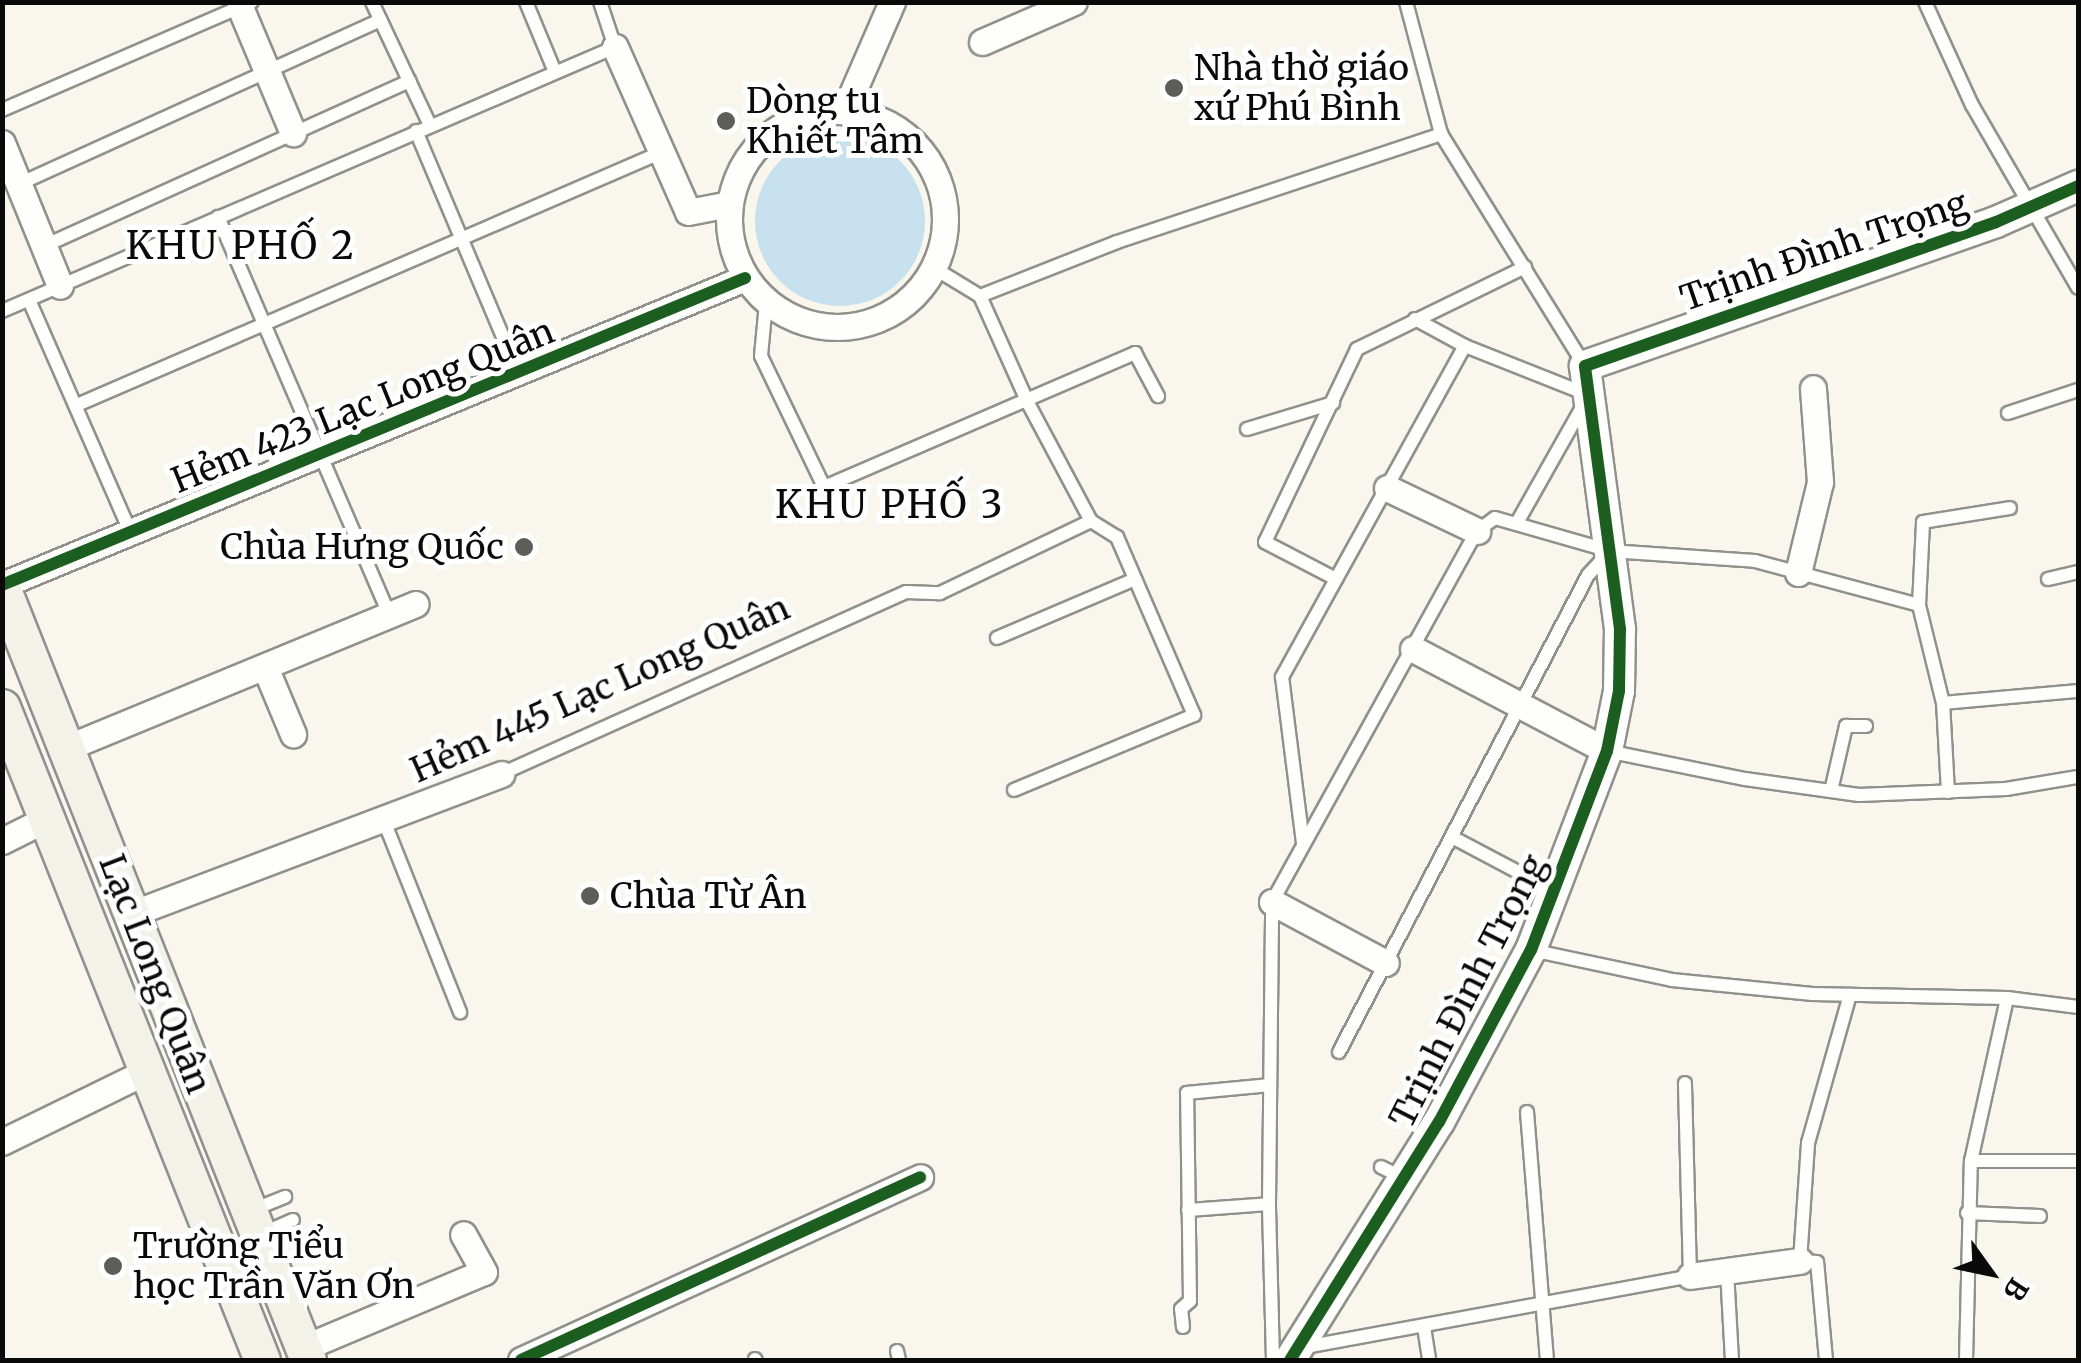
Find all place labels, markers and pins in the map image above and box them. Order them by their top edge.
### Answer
place label: Nhà thờ giáo xứ Phú Bình [1194,47,1409,129]
marker: Nhà thờ giáo xứ Phú Bình [1163,77,1185,99]
place label: Dòng tu Khiết Tâm [746,80,923,162]
marker: Dòng tu Khiết Tâm [715,110,737,132]
place label: Chùa Hưng Quốc [220,526,504,568]
marker: Chùa Hưng Quốc [513,536,535,558]
place label: Chùa Từ Ân [610,875,807,917]
marker: Chùa Từ Ân [579,885,601,907]
place label: Trường Tiểu học Trần Văn Ơn [133,1225,415,1307]
marker: Trường Tiểu học Trần Văn Ơn [102,1255,124,1277]

